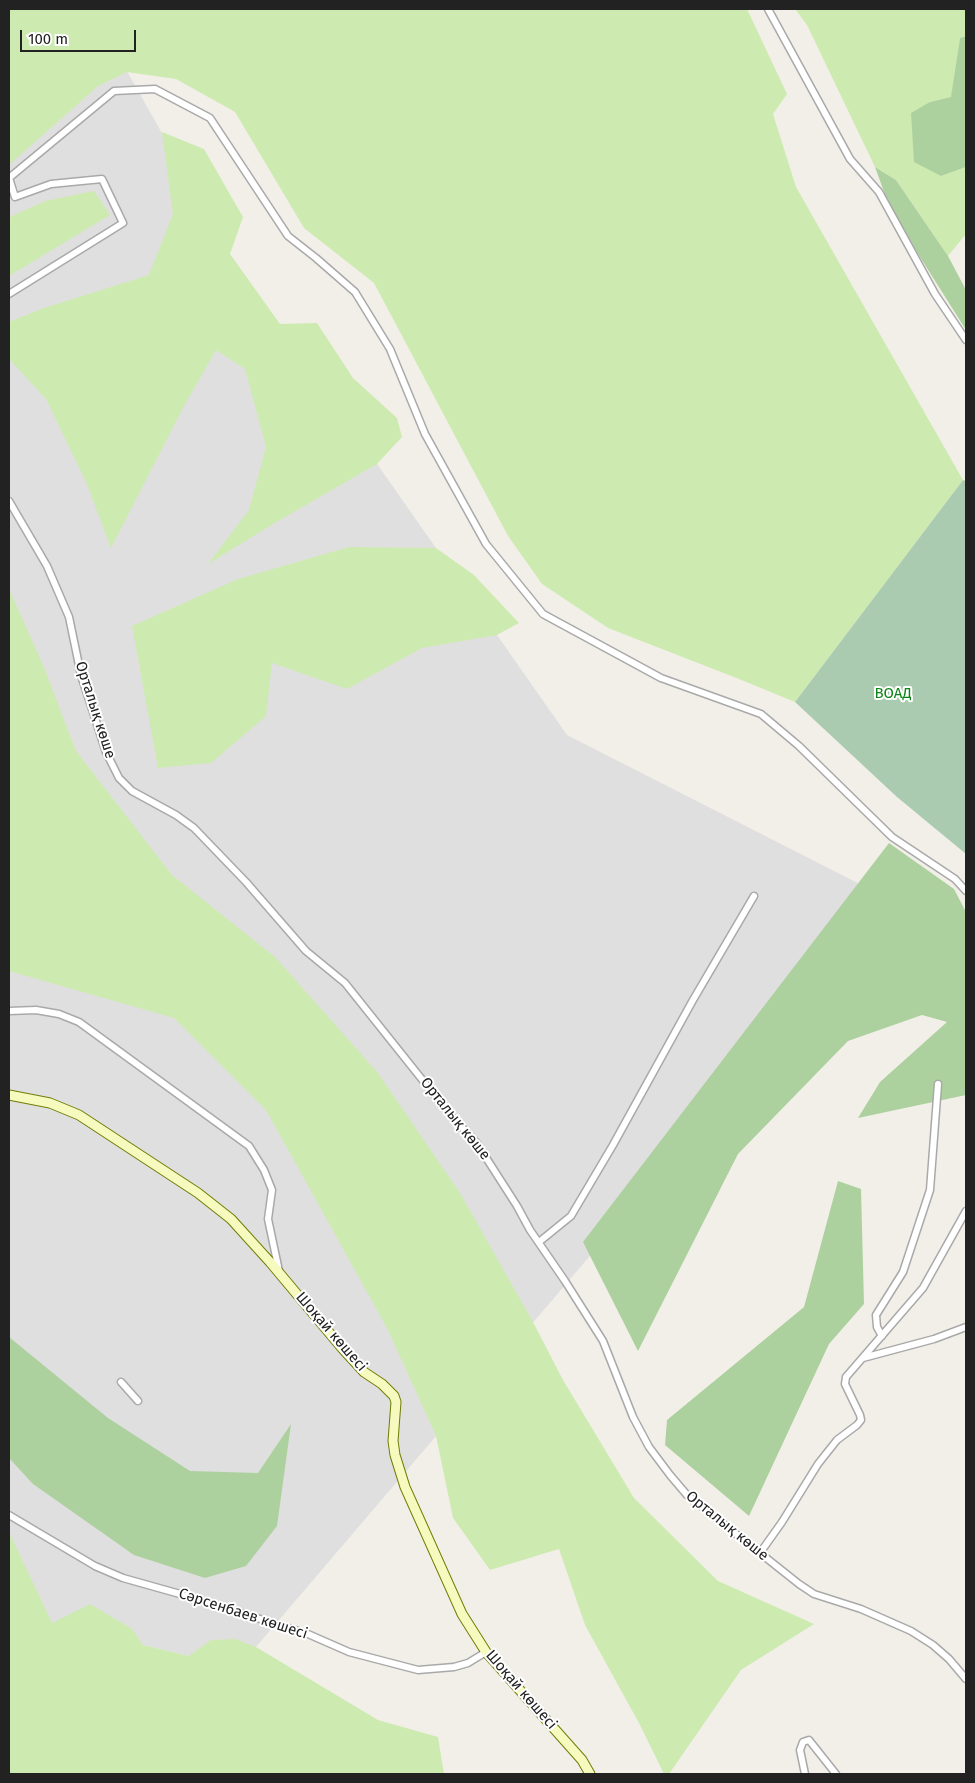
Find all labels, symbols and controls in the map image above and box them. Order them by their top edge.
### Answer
scale bar [22,20,139,52]
text: 100 m [28,30,68,48]
street label: Орталық көше [71,659,119,761]
park label: ВОАД [874,685,912,703]
street label: Орталық көше [416,1074,494,1164]
street label: Шоқай көшесі [292,1289,370,1375]
street label: Орталық көше [682,1487,772,1565]
street label: Сәрсенбаев көшесі [176,1585,310,1643]
street label: Шоқай көшесі [482,1647,560,1733]

